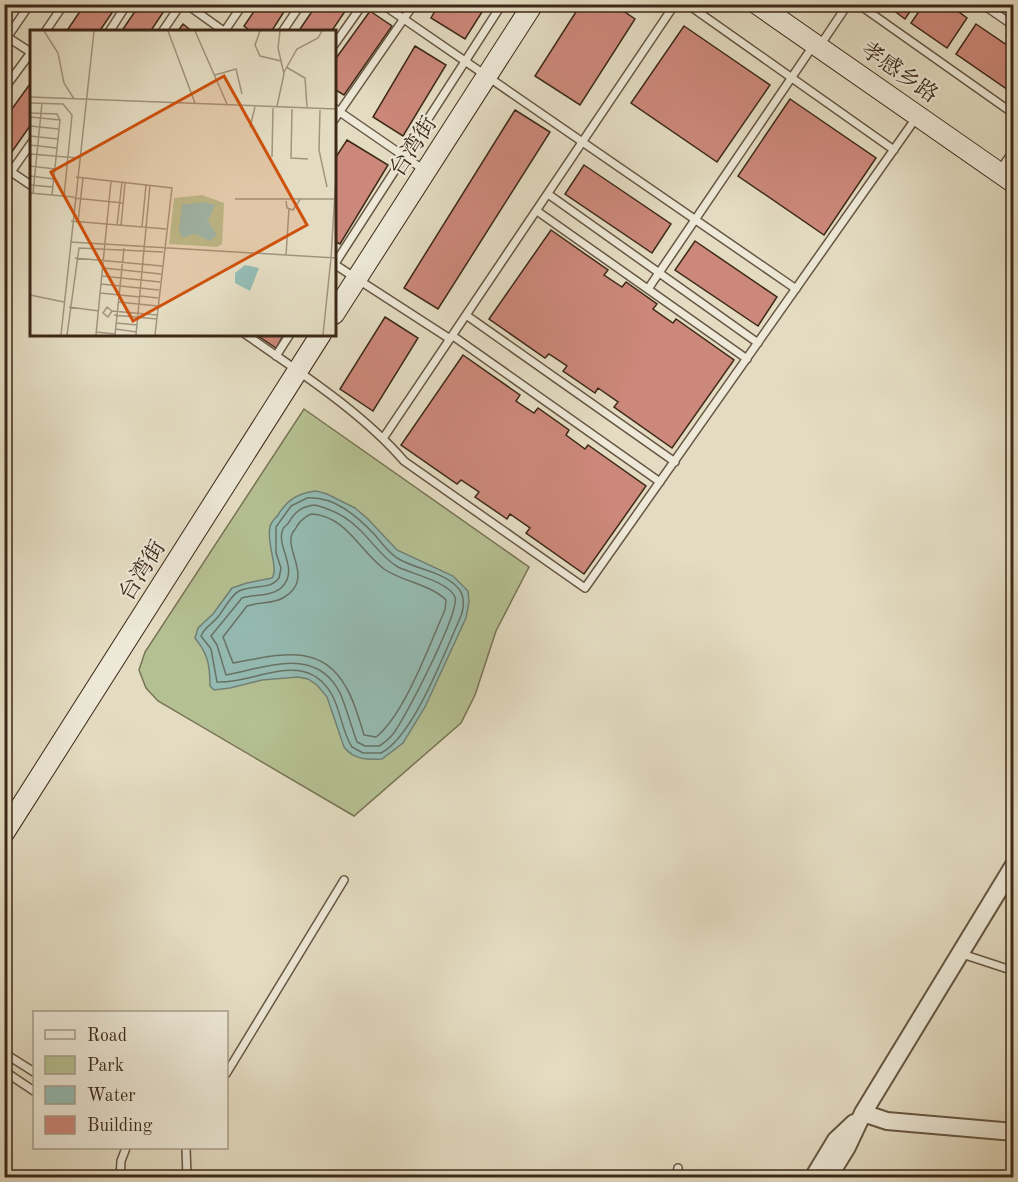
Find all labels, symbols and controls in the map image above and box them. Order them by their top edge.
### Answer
inset map [30,30,336,336]
street label: 孝感乡路 [857,37,943,107]
street label: 台湾街 [385,112,441,181]
street label: 台湾街 [114,536,170,605]
legend [33,1011,228,1149]
text: Road [87,1027,127,1045]
text: Park [87,1057,124,1075]
text: Water [87,1087,136,1105]
text: Building [87,1117,153,1135]

